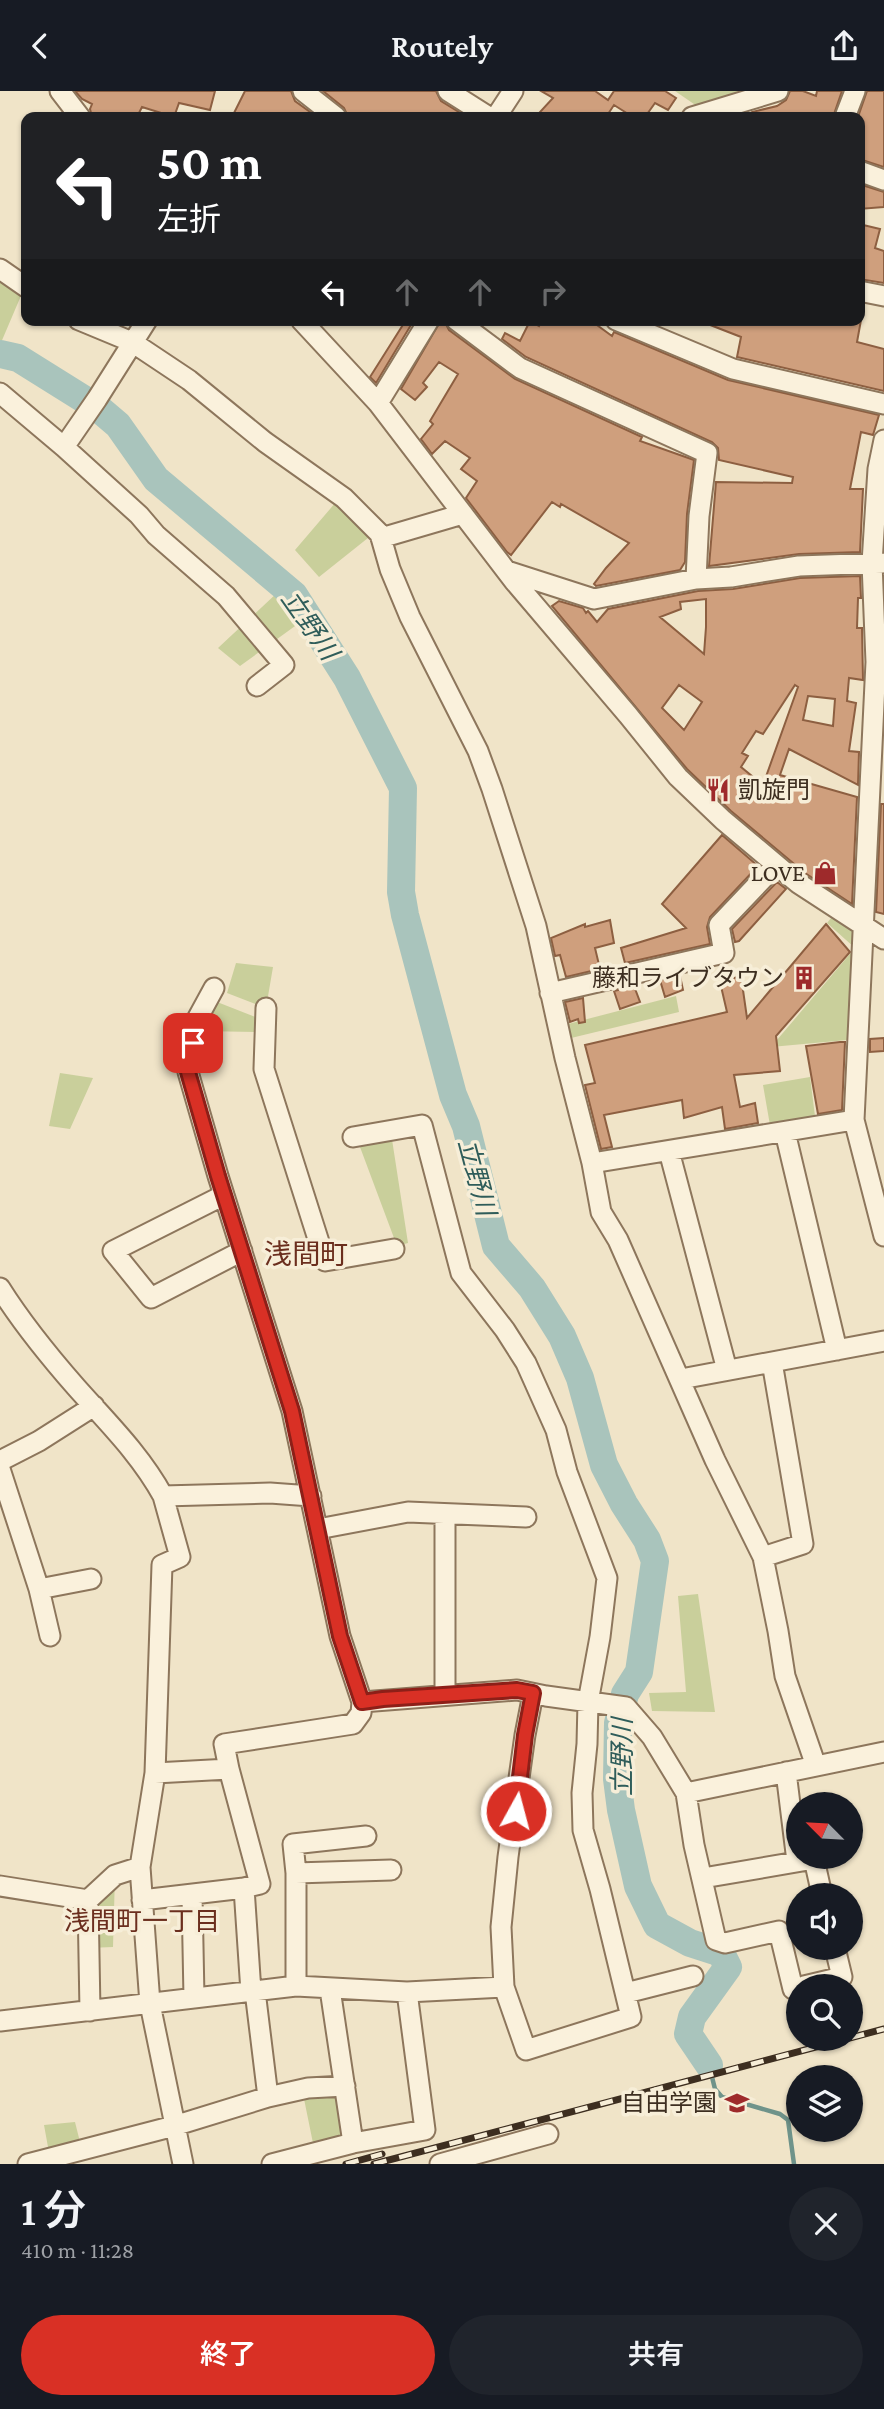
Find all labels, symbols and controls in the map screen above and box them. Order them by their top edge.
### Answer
icon: back [21,27,59,65]
icon: share [825,27,863,65]
text: Routely [391,28,493,64]
text: 50 m [157,135,262,190]
icon: left [42,140,133,231]
text: 左折 [157,201,221,237]
icon: left [315,273,353,311]
icon: ahead [388,273,426,311]
icon: ahead [461,273,499,311]
icon: right [534,273,572,311]
water label: 立野川 [275,585,346,668]
restaurant icon: 凱旋門 [704,776,732,804]
place label: 凱旋門 [738,776,810,803]
place label: LOVE [751,859,805,886]
shop icon: LOVE [811,859,839,887]
place label: 藤和ライブタウン [592,964,784,991]
building icon: 藤和ライブタウン [790,964,818,992]
pin [163,1013,223,1073]
icon: arrive [174,1024,212,1062]
water label: 立野川 [452,1136,501,1221]
district label: 浅間町 [264,1239,348,1270]
water label: 立野川 [608,1715,637,1796]
position arrow [479,1774,553,1848]
north arrow [786,1792,863,1869]
map controls [786,1792,863,2142]
button: sound [786,1883,863,1960]
district label: 浅間町一丁目 [64,1907,220,1936]
button: search [786,1974,863,2051]
button: layers [786,2065,863,2142]
place label: 自由学園 [621,2089,717,2116]
school or university icon: 自由学園 [723,2089,751,2117]
text: 1 分 [21,2187,86,2234]
button: close [789,2187,863,2261]
text: 410 m · 11:28 [21,2237,134,2263]
button: 終了 [21,2315,435,2395]
button: 共有 [449,2315,863,2395]

